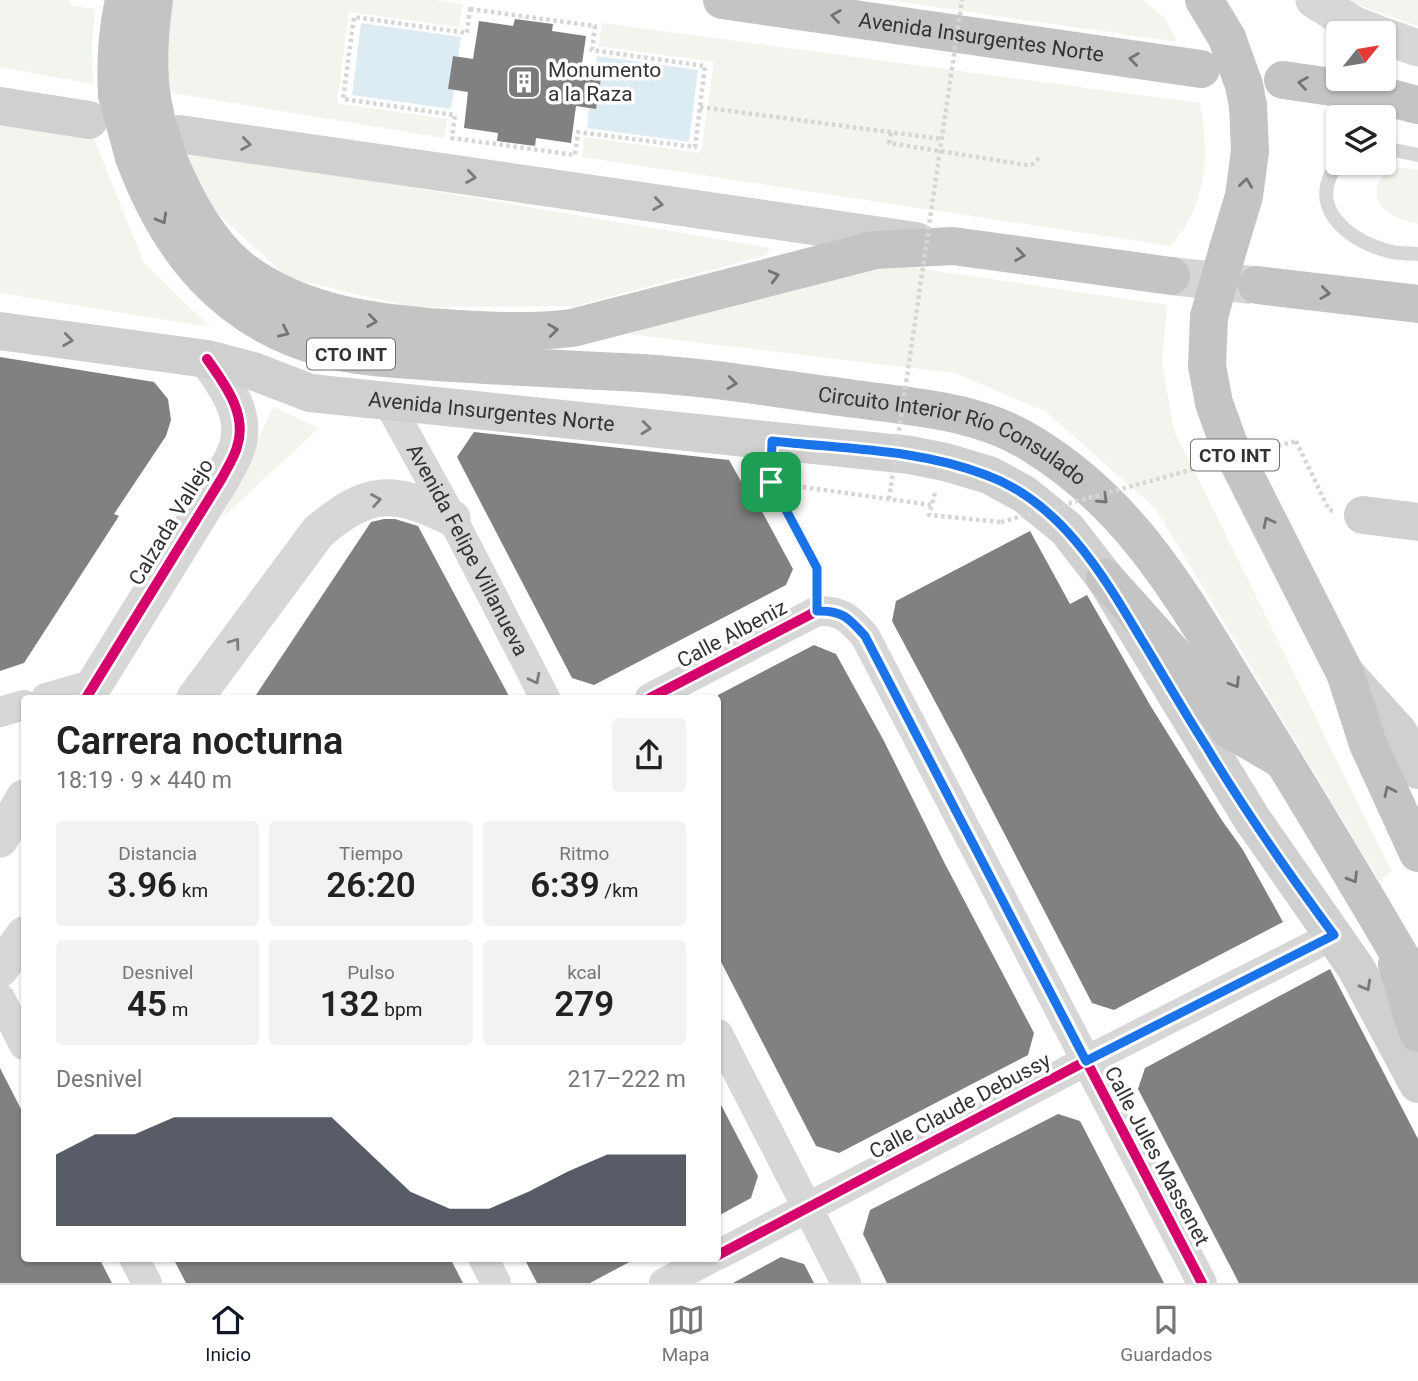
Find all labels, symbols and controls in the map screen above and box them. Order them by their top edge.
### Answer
street label: Avenida Insurgentes Norte [857,8,1106,67]
one-way arrow [830,9,841,24]
north arrow [1326,21,1396,91]
map controls [1326,21,1396,175]
one-way arrow [1128,52,1139,67]
place label: Monumento a la Raza [548,58,661,106]
building icon: Monumento a la Raza [505,63,543,101]
one-way arrow [1297,76,1309,91]
button: layers [1326,105,1396,175]
one-way arrow [240,136,252,151]
one-way arrow [465,169,477,184]
one-way arrow [1238,178,1253,189]
one-way arrow [652,196,664,211]
one-way arrow [153,212,167,224]
one-way arrow [1014,248,1026,263]
one-way arrow [768,270,780,284]
one-way arrow [1319,286,1331,301]
one-way arrow [367,313,378,328]
one-way arrow [547,323,559,338]
one-way arrow [277,324,290,338]
one-way arrow [62,332,73,347]
road number: CTO INT [307,338,395,370]
one-way arrow [726,375,737,390]
street label: Circuito Interior Río Consulado [817,382,1091,490]
street label: Avenida Insurgentes Norte [367,387,616,436]
one-way arrow [640,421,652,436]
street label: Avenida Felipe Villanueva [402,440,533,660]
road number: CTO INT [1191,440,1279,470]
pin [741,452,801,512]
street label: Calzada Vallejo [124,454,218,590]
icon: arrive [752,463,790,501]
one-way arrow [1095,491,1108,503]
one-way arrow [370,493,382,508]
one-way arrow [1263,517,1277,529]
street label: Calle Albeniz [673,595,791,673]
one-way arrow [227,638,240,651]
one-way arrow [526,672,540,684]
one-way arrow [1226,676,1239,689]
button: share [612,718,686,792]
text: Carrera nocturna [56,719,343,763]
text: 18:19 · 9 × 440 m [56,767,232,794]
one-way arrow [1383,786,1397,798]
text: Distancia [118,842,197,865]
text: Tiempo [339,842,403,865]
text: Ritmo [559,842,609,865]
text: 3.96 [107,865,177,906]
text: 26:20 [326,865,416,906]
text: 6:39 [530,865,600,906]
one-way arrow [1345,870,1358,883]
text: km [177,879,208,902]
text: /km [600,879,639,902]
text: Desnivel [122,961,193,984]
text: Pulso [347,961,395,984]
text: kcal [567,961,602,984]
one-way arrow [1358,979,1371,991]
text: 45 [127,984,167,1025]
text: 132 [320,984,380,1025]
text: 279 [554,984,614,1025]
text: m [167,998,188,1021]
text: bpm [380,998,422,1021]
street label: Calle Claude Debussy [865,1048,1055,1164]
street label: Calle Jules Massenet [1100,1062,1214,1250]
text: Desnivel [56,1066,142,1093]
text: 217–222 m [567,1066,686,1093]
tab: Inicio [205,1301,251,1366]
tab: Mapa [662,1301,710,1366]
tab: Guardados [1120,1301,1213,1366]

